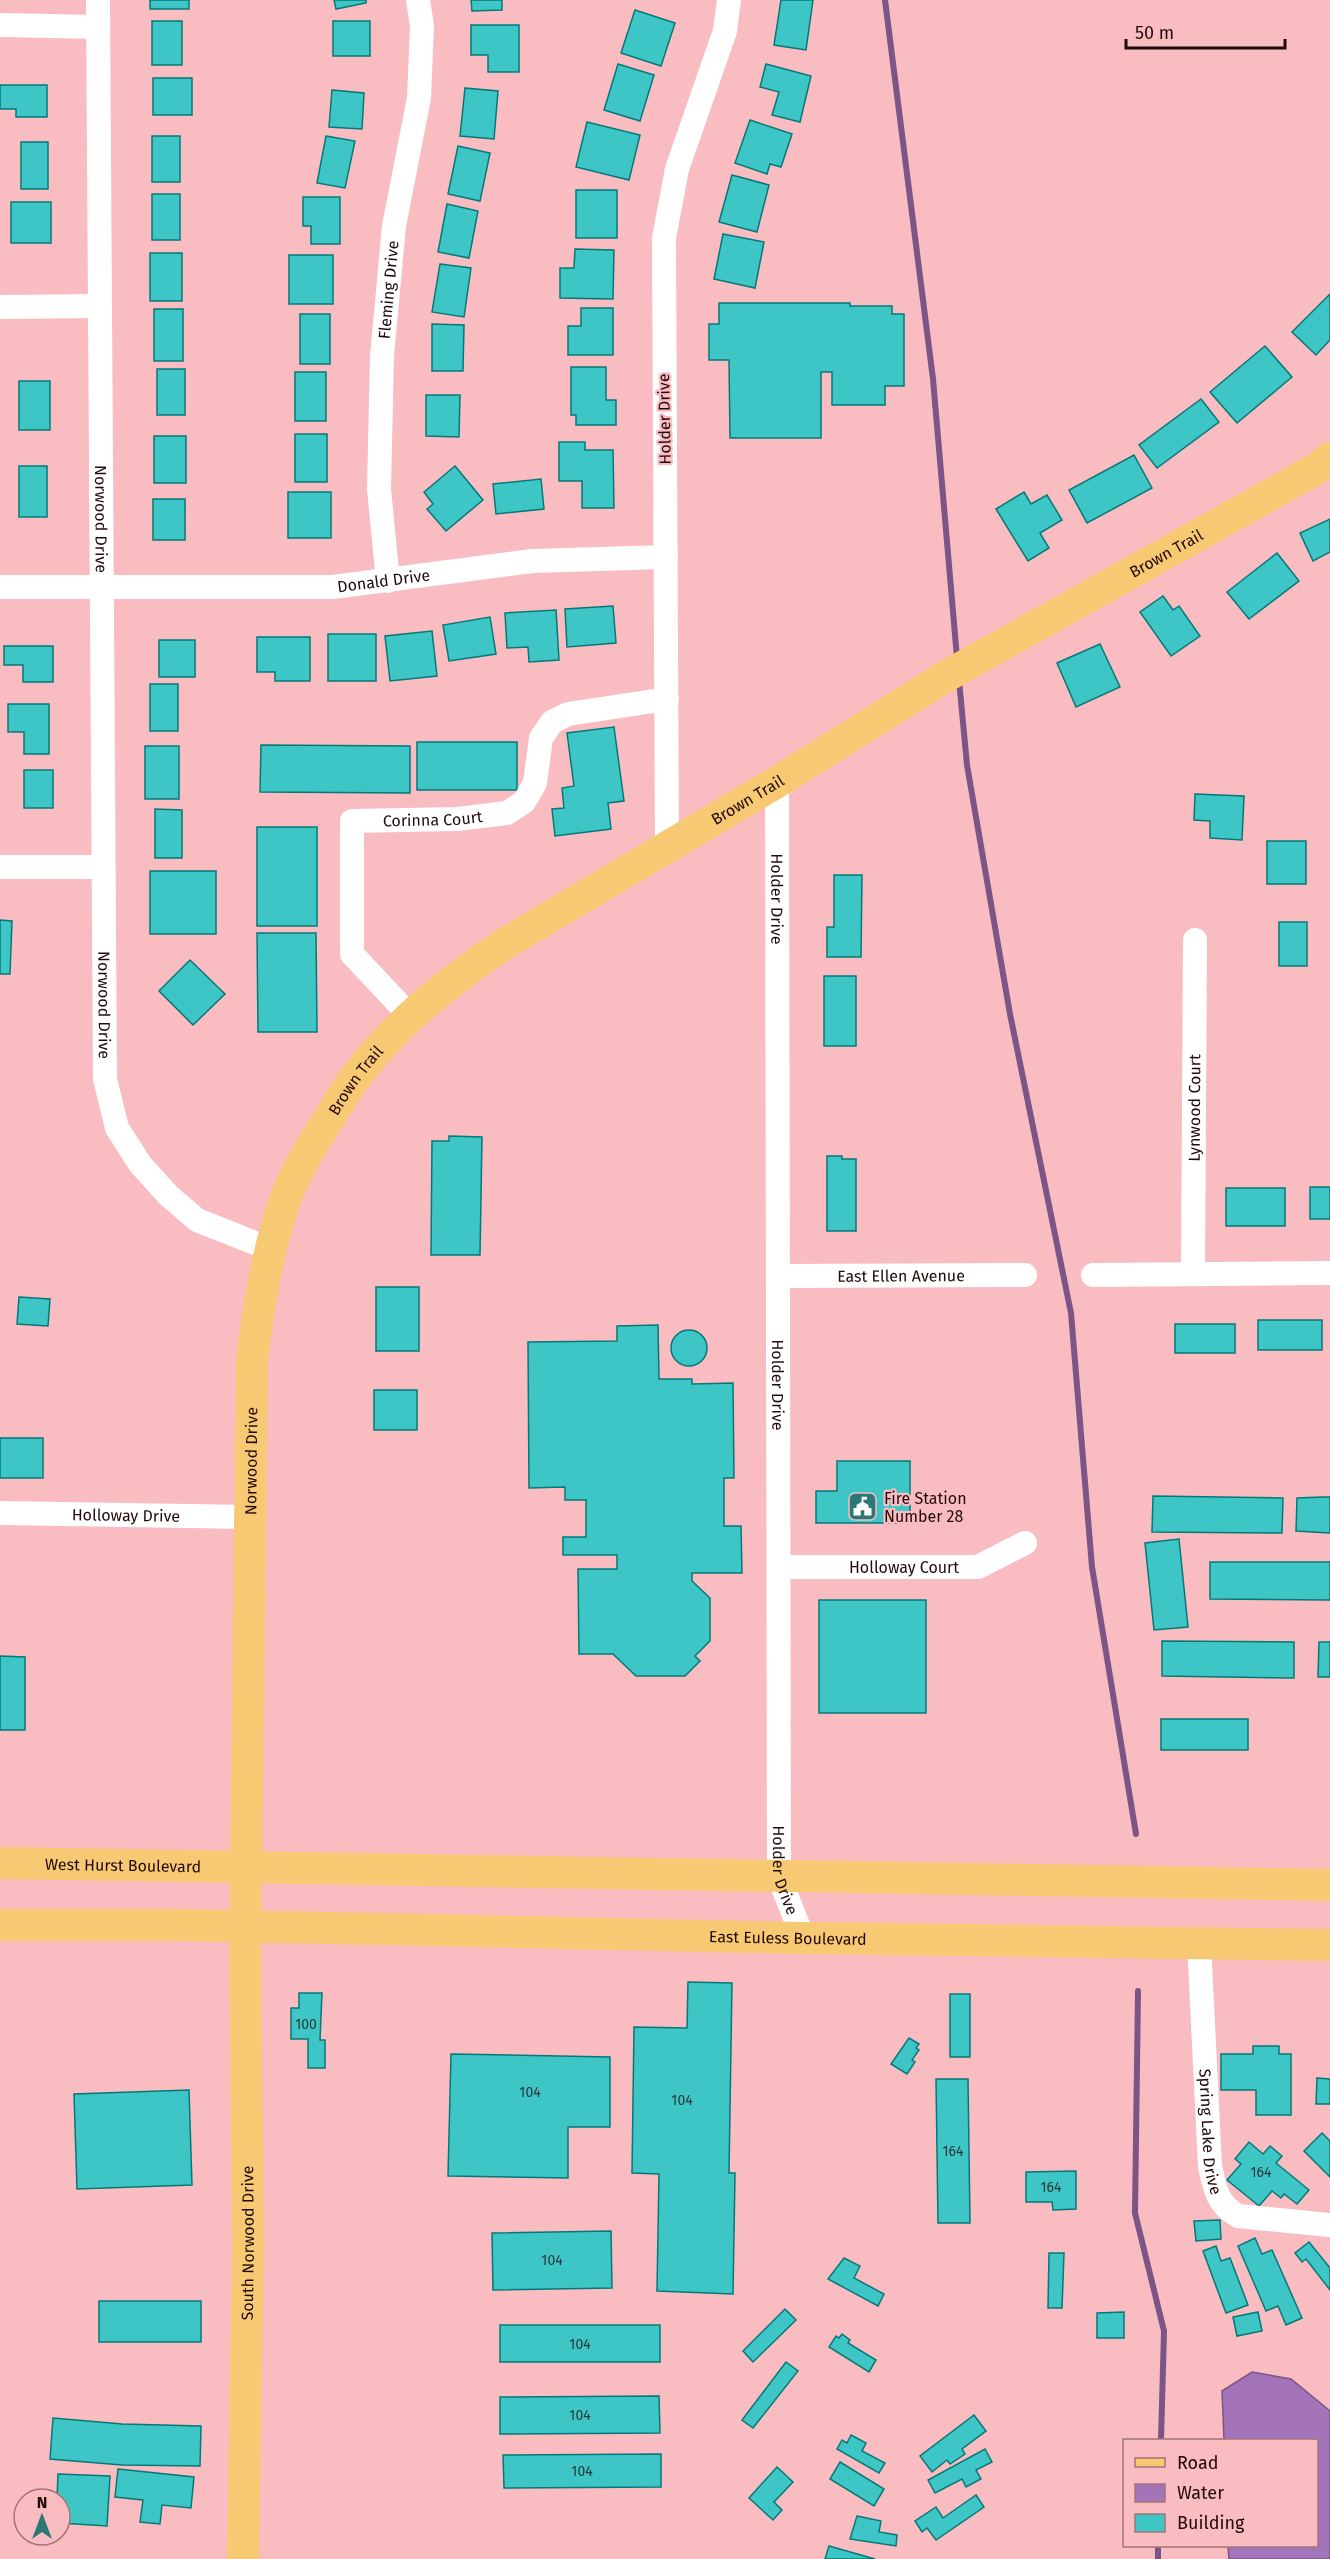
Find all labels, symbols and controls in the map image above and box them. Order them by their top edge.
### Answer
scale bar [1126,12,1285,50]
text: 50 m [1135,22,1174,44]
street label: Fleming Drive [375,240,403,340]
street label: Holder Drive [654,373,675,465]
street label: Norwood Drive [91,465,111,573]
street label: Brown Trail [1126,525,1207,582]
street label: Donald Drive [336,565,431,596]
street label: Brown Trail [708,771,788,829]
street label: Corinna Court [383,807,484,830]
street label: Holder Drive [767,853,786,945]
street label: Norwood Drive [94,951,114,1059]
street label: Brown Trail [324,1042,387,1119]
street label: Lynwood Court [1185,1054,1204,1162]
street label: East Ellen Avenue [837,1266,965,1286]
street label: Holder Drive [768,1339,787,1431]
street label: Norwood Drive [241,1407,261,1515]
place label: Fire Station Number 28 [884,1489,967,1526]
public building icon: Fire Station Number 28 [847,1491,879,1523]
street label: Holloway Drive [72,1505,180,1526]
street label: Holloway Court [849,1558,959,1577]
street label: Holder Drive [769,1825,802,1917]
street label: West Hurst Boulevard [45,1855,201,1876]
street label: East Euless Boulevard [709,1927,867,1949]
house number: 100 [295,2016,317,2033]
street label: Spring Lake Drive [1195,2068,1226,2197]
house number: 104 [519,2084,541,2101]
house number: 104 [671,2092,693,2109]
house number: 164 [943,2143,964,2160]
house number: 164 [1251,2164,1272,2181]
street label: South Norwood Drive [238,2165,258,2321]
house number: 164 [1041,2179,1062,2196]
house number: 104 [541,2252,563,2269]
house number: 104 [569,2336,591,2353]
house number: 104 [569,2407,591,2424]
legend [1123,2439,1318,2547]
text: Road [1177,2452,1219,2474]
house number: 104 [571,2463,593,2480]
text: Water [1177,2482,1224,2504]
north arrow [12,2487,72,2547]
text: N [37,2493,47,2512]
text: Building [1177,2512,1245,2534]

